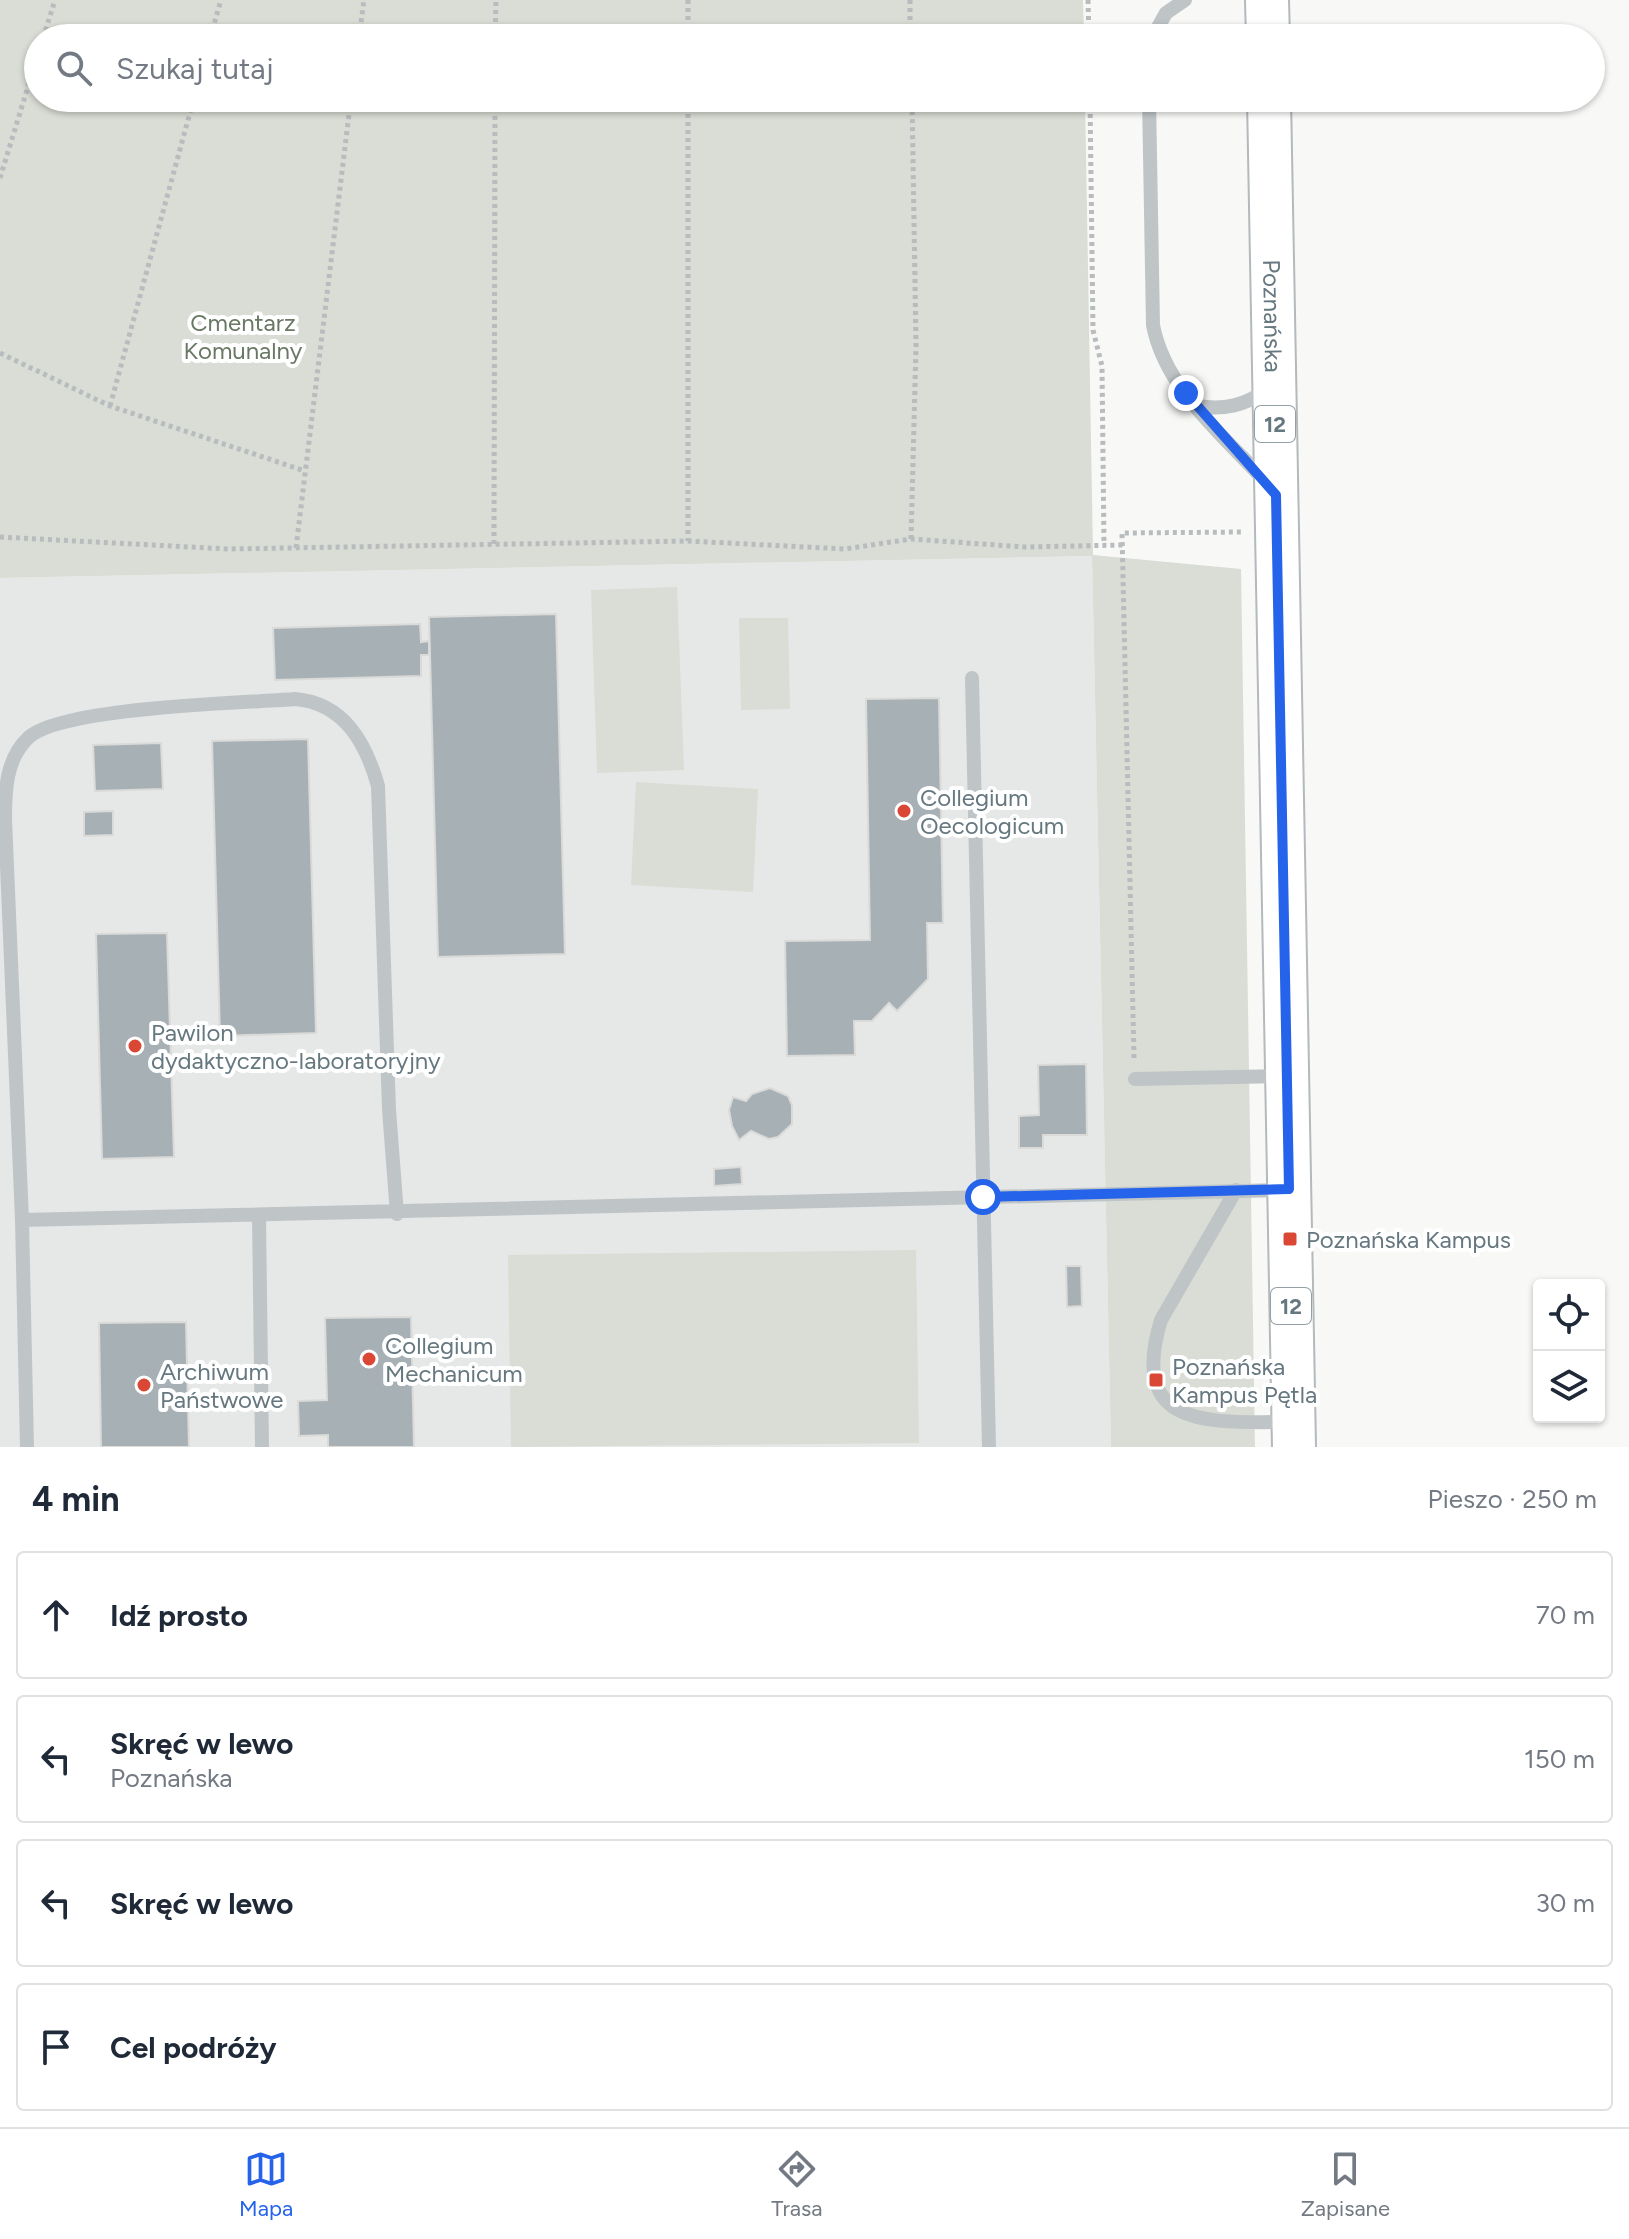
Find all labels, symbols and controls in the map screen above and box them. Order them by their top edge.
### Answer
search box [24,24,1605,112]
icon: search [52,46,96,90]
text: Szukaj tutaj [116,50,274,87]
street label: Poznańska [1257,259,1289,373]
park label: Cmentarz Komunalny [184,308,303,365]
route end [1168,375,1204,411]
road number: 12 [1255,406,1295,442]
place label: Collegium Oecologicum [920,783,1064,840]
marker: Collegium Oecologicum [895,802,913,820]
place label: Pawilon dydaktyczno-laboratoryjny [151,1018,441,1075]
marker: Pawilon dydaktyczno-laboratoryjny [126,1037,144,1055]
route start [965,1179,1001,1215]
place label: Poznańska Kampus [1306,1225,1511,1254]
marker: Poznańska Kampus [1281,1230,1299,1248]
map controls [1533,1279,1605,1423]
button: locate [1533,1279,1605,1351]
road number: 12 [1271,1288,1311,1324]
place label: Collegium Mechanicum [385,1331,523,1388]
marker: Collegium Mechanicum [360,1350,378,1368]
button: layers [1533,1351,1605,1423]
place label: Poznańska Kampus Pętla [1172,1352,1317,1409]
place label: Archiwum Państwowe [160,1357,283,1414]
marker: Poznańska Kampus Pętla [1147,1371,1165,1389]
marker: Archiwum Państwowe [135,1376,153,1394]
text: 4 min [32,1479,119,1520]
text: Pieszo · 250 m [1428,1483,1597,1515]
icon: ahead [34,1593,78,1637]
text: Idź prosto [110,1597,248,1634]
text: 70 m [1536,1599,1595,1631]
text: Skręć w lewo [110,1725,293,1762]
icon: left [34,1737,78,1781]
text: 150 m [1524,1743,1595,1775]
text: Poznańska [110,1762,233,1794]
icon: left [34,1881,78,1925]
text: Skręć w lewo [110,1885,293,1922]
text: 30 m [1536,1887,1595,1919]
icon: arrive [34,2025,78,2069]
text: Cel podróży [110,2029,277,2066]
tab: Mapa [239,2147,293,2222]
tab: Trasa [771,2147,823,2222]
tab: Zapisane [1301,2147,1390,2222]

